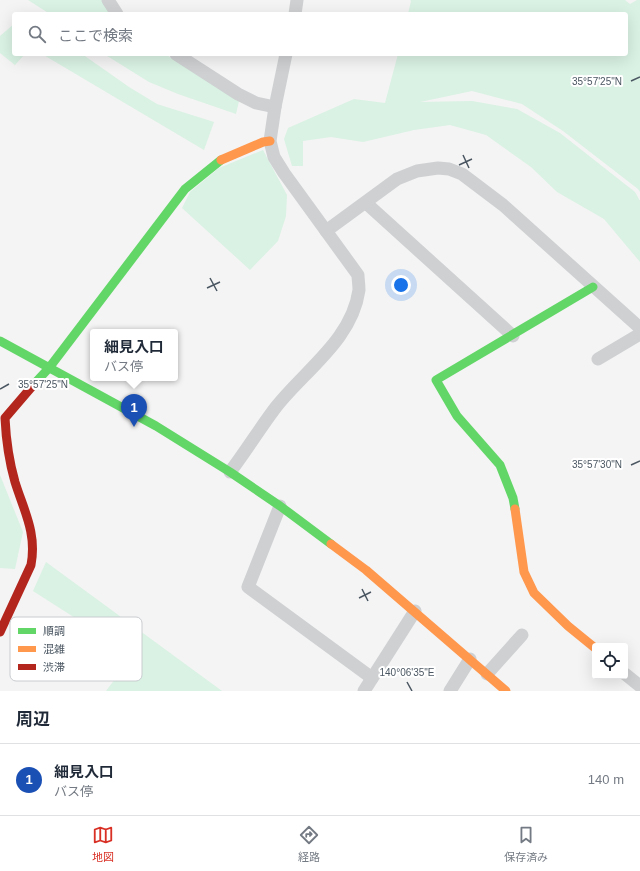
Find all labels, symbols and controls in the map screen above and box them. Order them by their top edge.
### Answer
search box [12,12,628,56]
icon: search [26,23,48,45]
text: ここで検索 [58,27,133,44]
text: 35°57'25"N [572,76,622,87]
your location [391,275,411,295]
popup [90,329,178,381]
text: 細見入口 [104,338,164,355]
text: バス停 [104,359,143,374]
text: 35°57'25"N [18,379,68,390]
pin: 1 [121,394,147,427]
text: 35°57'30"N [572,459,622,470]
legend [10,617,142,681]
text: 順調 [43,625,65,637]
text: 混雑 [43,643,65,655]
map controls [592,643,628,679]
button: locate [592,643,628,679]
text: 渋滞 [43,661,65,673]
text: 140°06'35"E [379,667,435,678]
text: 周辺 [16,710,50,729]
text: 細見入口 [54,763,114,780]
text: 1 [25,772,33,787]
text: 140 m [588,772,624,787]
text: バス停 [54,784,93,799]
tab: 地図 [92,824,114,864]
tab: 経路 [298,824,320,864]
tab: 保存済み [504,824,548,864]

